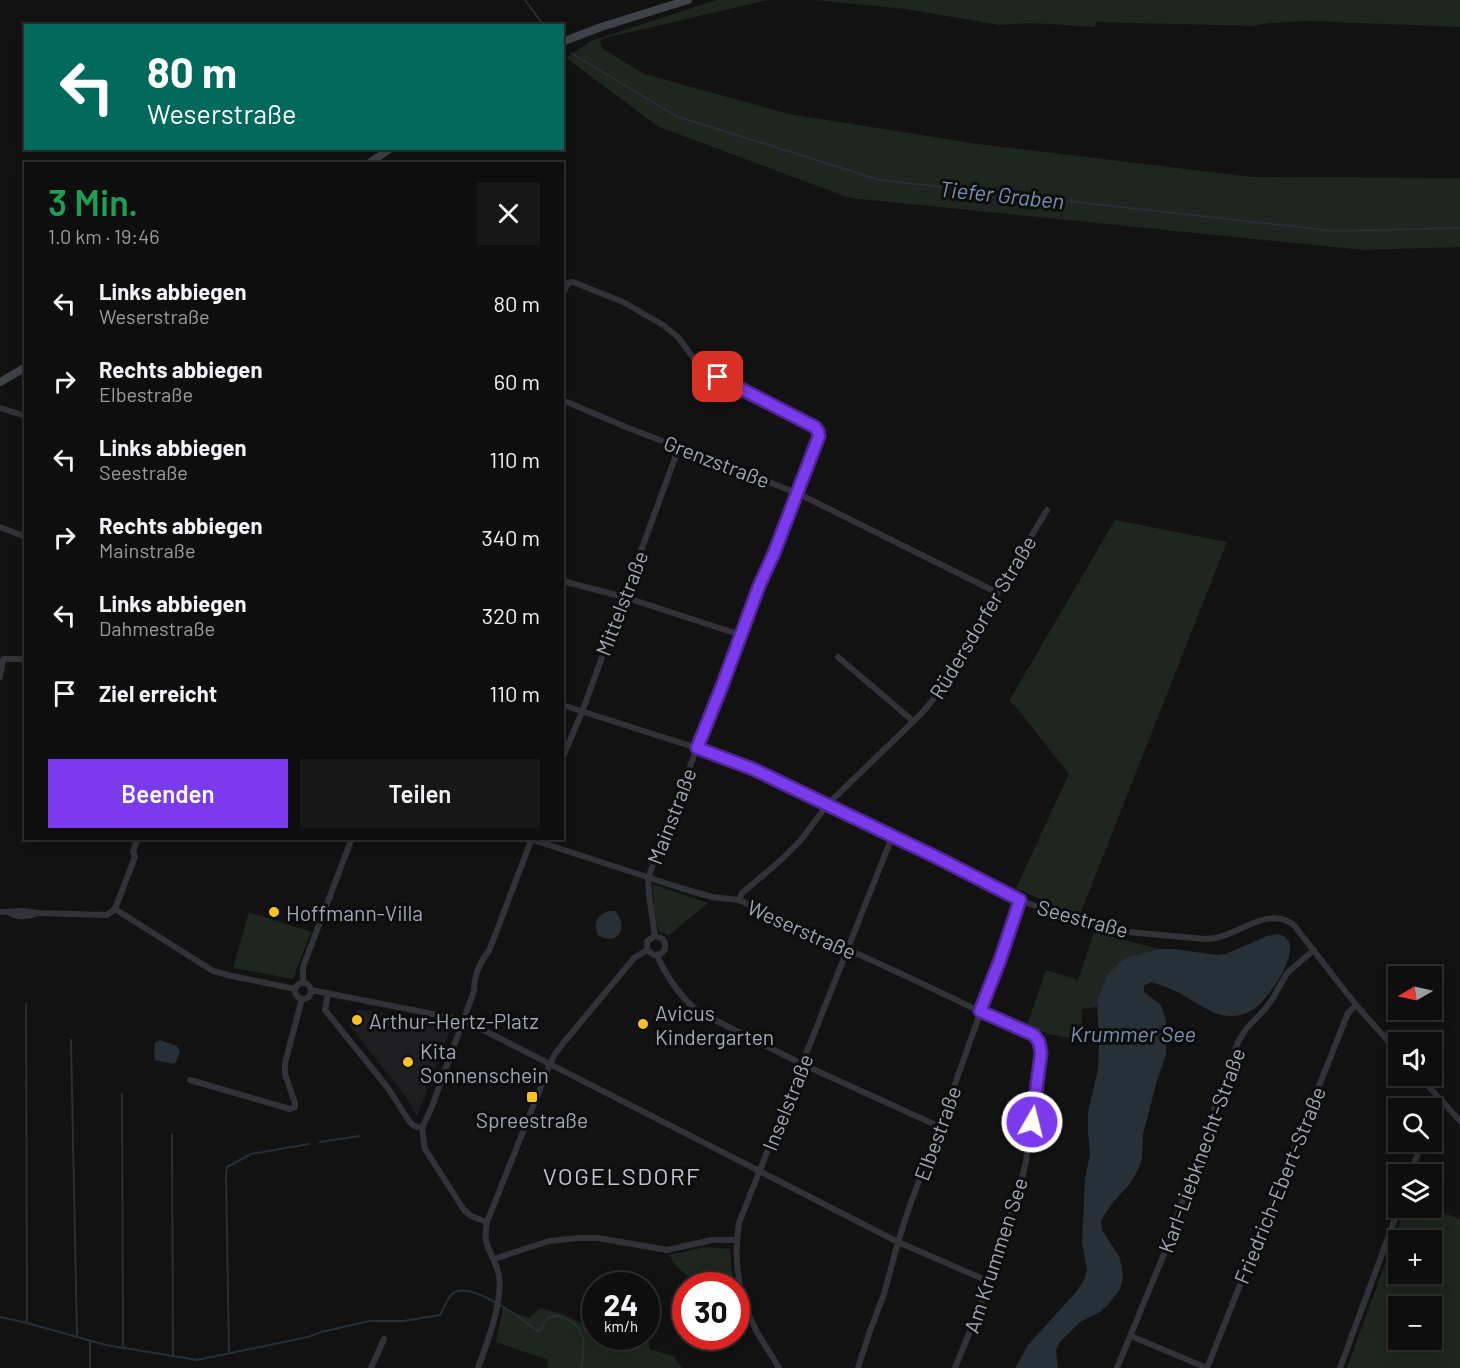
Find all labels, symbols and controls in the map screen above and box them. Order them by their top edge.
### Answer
text: 80 m [147,46,237,96]
icon: left [48,48,126,126]
text: Weserstraße [147,97,296,129]
water label: Tiefer Graben [938,175,1066,213]
text: 3 Min. [48,180,138,223]
button: close [477,182,540,245]
text: 1.0 km · 19:46 [48,224,159,248]
text: Links abbiegen [99,278,247,304]
icon: left [48,287,81,320]
text: 80 m [494,290,540,316]
text: Weserstraße [99,304,210,328]
pin [692,351,743,402]
text: Rechts abbiegen [99,356,262,382]
icon: arrive [701,360,734,393]
icon: right [48,365,81,398]
text: 60 m [494,368,540,394]
text: Elbestraße [99,382,193,406]
street label: Grenzstraße [661,429,773,493]
text: Links abbiegen [99,434,247,460]
icon: left [48,443,81,476]
text: 110 m [490,446,540,472]
text: Seestraße [99,460,188,484]
text: Rechts abbiegen [99,512,262,538]
icon: right [48,521,81,554]
text: 340 m [482,524,540,550]
street label: Rüdersdorfer Straße [923,531,1041,703]
text: Mainstraße [99,538,196,562]
street label: Mittelstraße [590,547,652,659]
text: Links abbiegen [99,590,247,616]
icon: left [48,599,81,632]
text: 320 m [482,602,540,628]
text: Dahmestraße [99,616,215,640]
icon: arrive [48,677,81,710]
text: Ziel erreicht [99,680,217,706]
text: 110 m [490,680,540,706]
button: Beenden [48,759,288,828]
button: Teilen [300,759,540,828]
street label: Mainstraße [641,764,701,868]
street label: Weserstraße [744,894,860,964]
street label: Seestraße [1035,894,1131,942]
place label: Hoffmann-Villa [286,900,423,925]
marker: Hoffmann-Villa [267,905,281,919]
north arrow [1388,966,1442,1020]
map controls [1388,966,1442,1350]
place label: Avicus Kindergarten [655,1000,774,1049]
place label: Arthur-Hertz-Platz [369,1008,539,1033]
marker: Arthur-Hertz-Platz [350,1013,364,1027]
marker: Avicus Kindergarten [636,1017,650,1031]
water label: Krummer See [1070,1020,1196,1046]
button: sound [1388,1032,1442,1086]
place label: Kita Sonnenschein [420,1038,549,1087]
street label: Karl-Liebknecht-Straße [1152,1044,1250,1256]
street label: Inselstraße [756,1050,818,1154]
marker: Kita Sonnenschein [401,1055,415,1069]
street label: Elbestraße [908,1082,966,1184]
street label: Friedrich-Ebert-Straße [1228,1083,1330,1287]
marker: Spreestraße [525,1090,539,1104]
position arrow [1000,1090,1064,1154]
button: search [1388,1098,1442,1152]
place label: Spreestraße [476,1107,588,1132]
district label: VOGELSDORF [543,1161,701,1190]
button: layers [1388,1164,1442,1218]
street label: Am Krummen See [958,1174,1032,1336]
button: + [1388,1230,1442,1284]
speed limit sign: 30 [672,1272,750,1350]
text: 24 [604,1286,638,1322]
button: − [1388,1296,1442,1350]
text: km/h [604,1317,638,1335]

